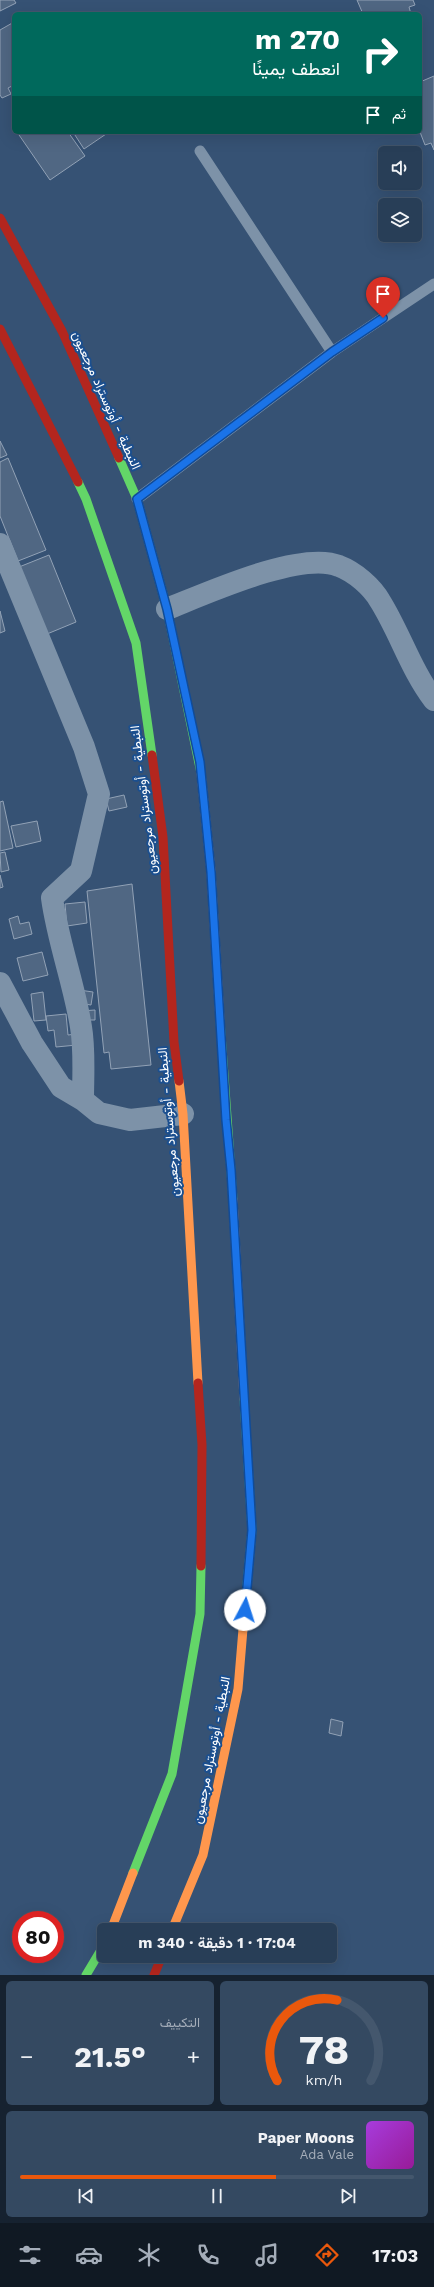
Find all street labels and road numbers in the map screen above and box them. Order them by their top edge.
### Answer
street label: النبطية - أوتوستراد مرجعيون [68,329,144,472]
street label: النبطية - أوتوستراد مرجعيون [127,725,161,875]
street label: النبطية - أوتوستراد مرجعيون [155,1047,183,1197]
street label: النبطية - أوتوستراد مرجعيون [190,1675,234,1825]

